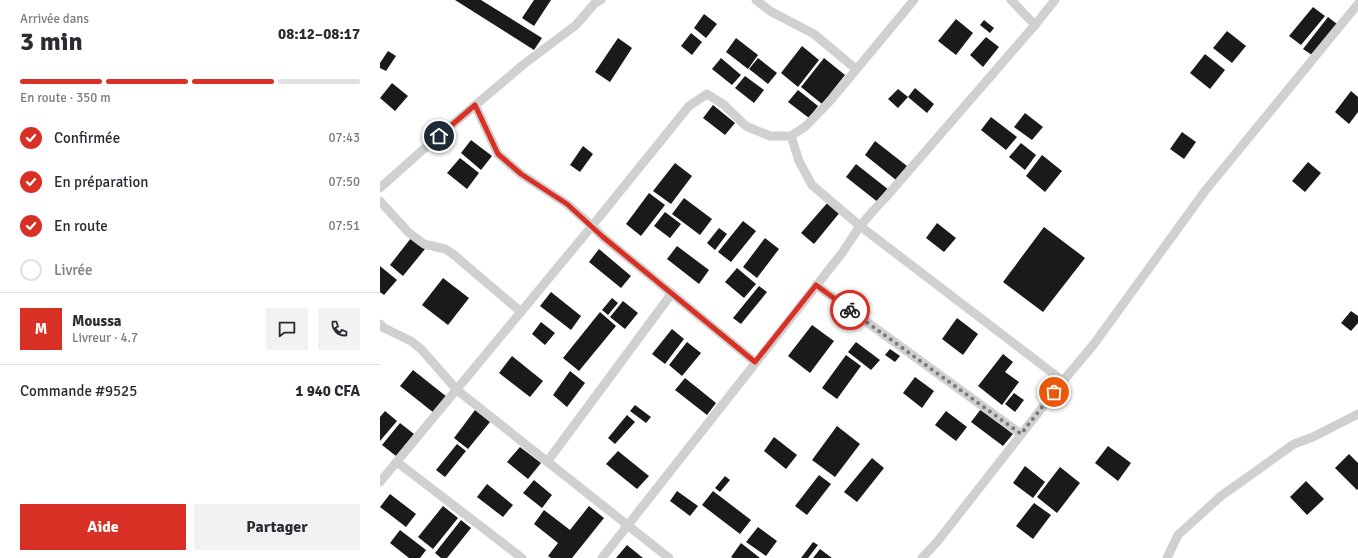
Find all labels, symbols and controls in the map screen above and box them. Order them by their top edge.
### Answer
text: Arrivée dans [20,11,89,27]
text: 08:12–08:17 [278,25,360,43]
text: 3 min [20,26,83,58]
text: En route · 350 m [20,90,111,106]
pin [422,119,456,153]
icon: home [428,125,450,147]
icon: check [20,127,42,149]
text: Confirmée [54,129,120,147]
text: 07:43 [328,130,360,146]
icon: check [20,171,42,193]
text: En préparation [54,173,149,191]
text: 07:50 [328,174,360,190]
icon: check [20,215,42,237]
text: En route [54,217,108,235]
text: 07:51 [328,218,360,234]
text: Livrée [54,261,93,279]
courier [830,290,870,330]
icon: bike [839,299,861,321]
button: chat [266,308,308,350]
button: phone [318,308,360,350]
text: Moussa [72,312,122,330]
text: M [35,320,47,338]
text: Livreur · 4.7 [72,330,138,346]
pin [1037,375,1071,409]
icon: bag [1043,381,1065,403]
text: Commande #9525 [20,382,137,400]
text: 1 940 CFA [295,382,360,400]
button: Aide [20,504,186,550]
button: Partager [194,504,360,550]

